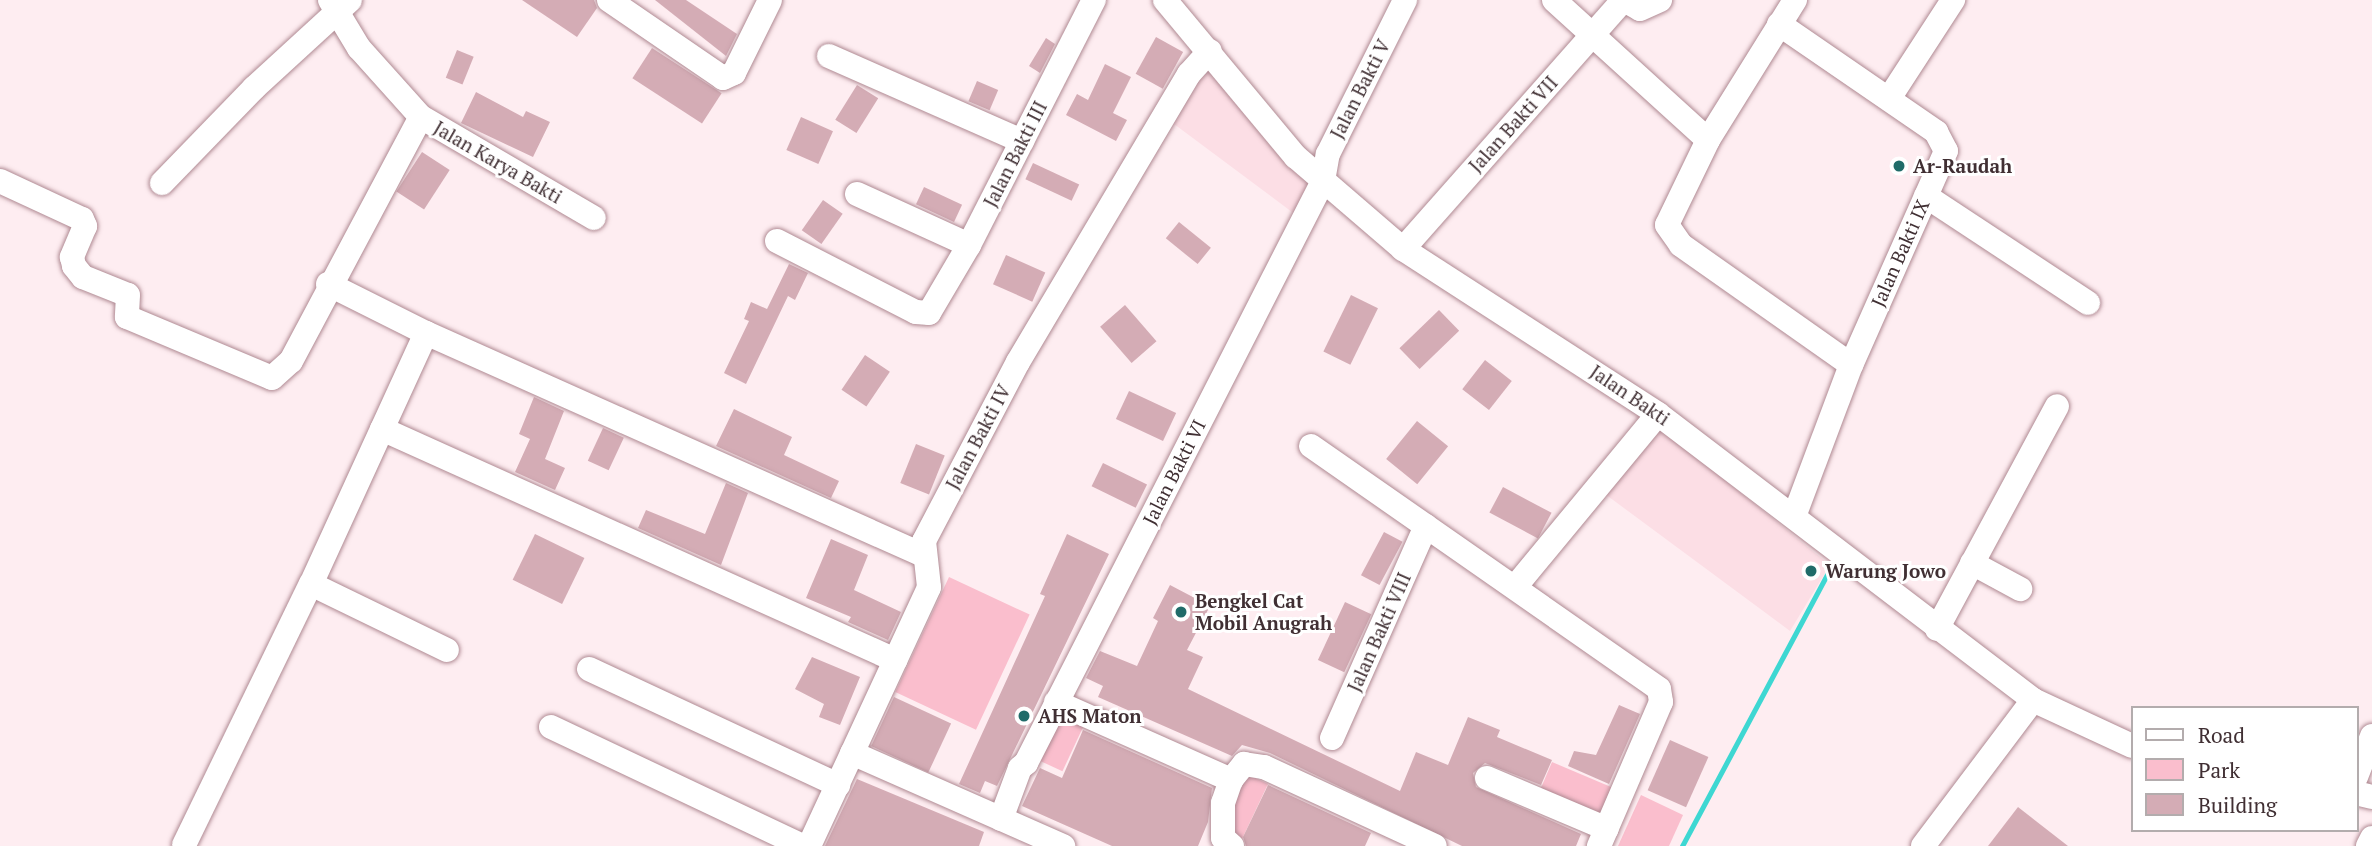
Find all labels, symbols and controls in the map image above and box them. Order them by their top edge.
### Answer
street label: Jalan Bakti V [1325,35,1395,143]
street label: Jalan Bakti VII [1464,71,1562,177]
street label: Jalan Bakti III [979,97,1051,211]
street label: Jalan Karya Bakti [430,116,566,208]
place label: Ar-Raudah [1913,155,2012,177]
marker: Ar-Raudah [1891,158,1907,174]
street label: Jalan Bakti IX [1866,196,1934,310]
street label: Jalan Bakti [1586,360,1674,430]
street label: Jalan Bakti IV [941,381,1015,493]
street label: Jalan Bakti VI [1138,415,1210,529]
place label: Warung Jowo [1825,560,1946,582]
marker: Warung Jowo [1803,563,1819,579]
street label: Jalan Bakti VIII [1342,569,1416,695]
place label: Bengkel Cat Mobil Anugrah [1195,590,1332,634]
marker: Bengkel Cat Mobil Anugrah [1173,604,1189,620]
place label: AHS Maton [1038,705,1142,727]
legend [2130,706,2358,832]
marker: AHS Maton [1016,708,1032,724]
text: Road [2198,721,2245,749]
text: Park [2198,756,2240,784]
text: Building [2198,791,2277,819]

